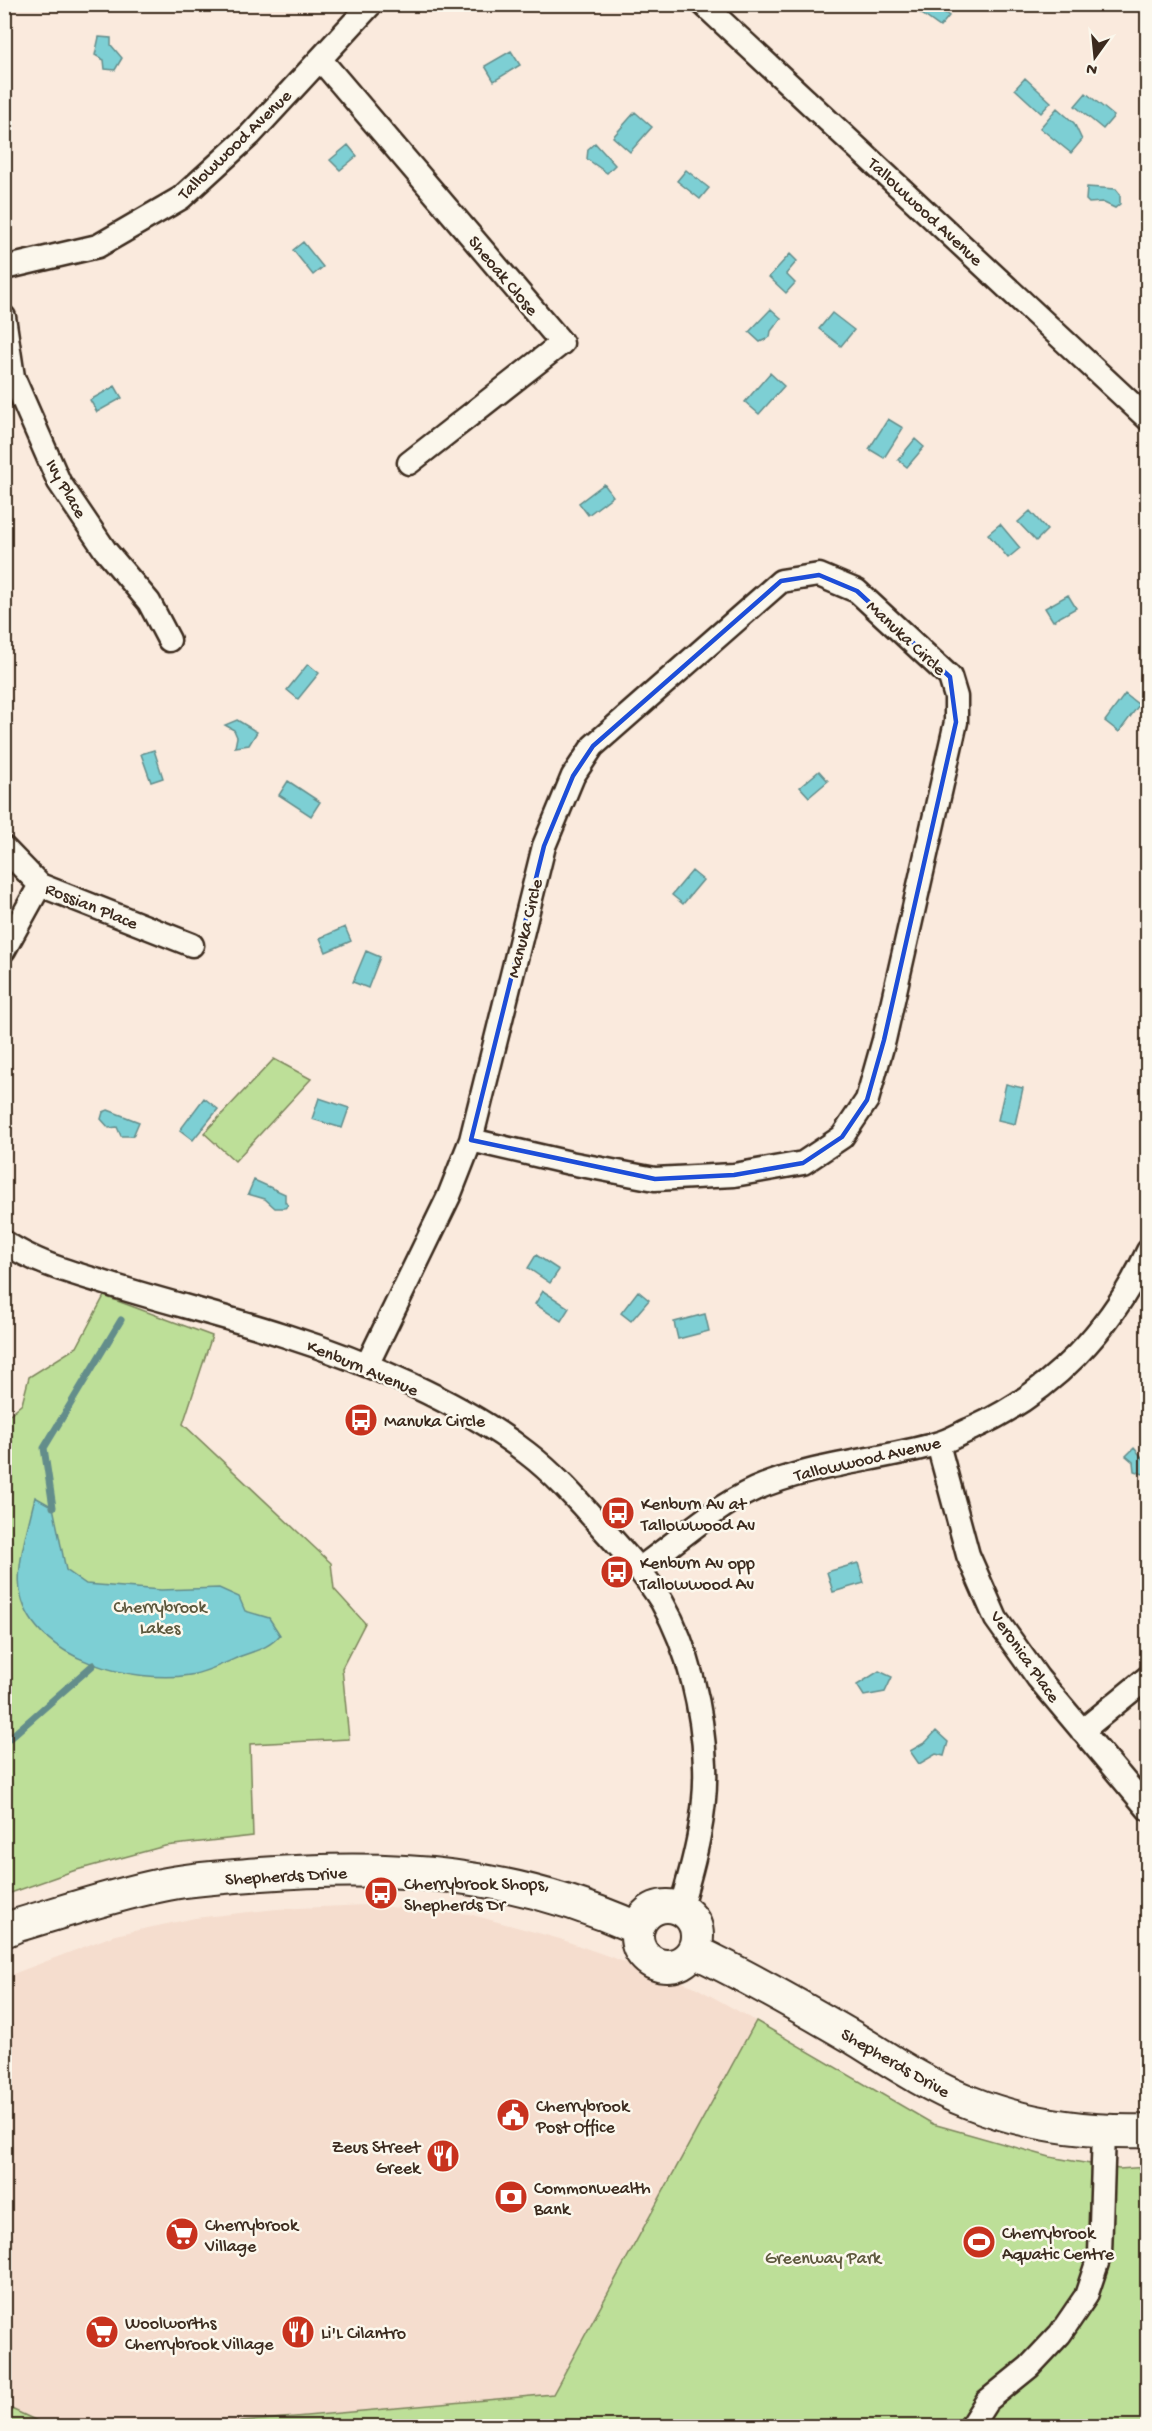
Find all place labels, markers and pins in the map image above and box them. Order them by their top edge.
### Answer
bus stop icon: Manuka Circle [343,1402,379,1438]
place label: Manuka Circle [384,1412,486,1433]
bus stop icon: Kenburn Av at Tallowwood Av [600,1495,636,1531]
place label: Kenburn Av at Tallowwood Av [640,1495,755,1537]
bus stop icon: Kenburn Av opp Tallowwood Av [599,1554,635,1590]
place label: Kenburn Av opp Tallowwood Av [639,1554,755,1596]
bus stop icon: Cherrybrook Shops, Shepherds Dr [363,1875,399,1911]
place label: Cherrybrook Shops, Shepherds Dr [404,1875,550,1917]
public building icon: Cherrybrook Post Office [495,2097,531,2133]
place label: Cherrybrook Post Office [535,2097,631,2139]
place label: Zeus Street Greek [332,2138,422,2180]
restaurant icon: Zeus Street Greek [425,2138,461,2174]
bank icon: Commonwealth Bank [493,2179,529,2215]
place label: Commonwealth Bank [533,2179,651,2221]
supermarket icon: Cherrybrook Village [164,2216,200,2252]
place label: Cherrybrook Village [204,2216,300,2258]
sports icon: Cherrybrook Aquatic Centre [961,2224,997,2260]
place label: Cherrybrook Aquatic Centre [1002,2224,1115,2266]
supermarket icon: Woolworths Cherrybrook Village [84,2314,120,2350]
place label: Woolworths Cherrybrook Village [125,2314,274,2356]
restaurant icon: Li'L Cilantro [280,2314,316,2350]
place label: Li'L Cilantro [321,2324,406,2345]

